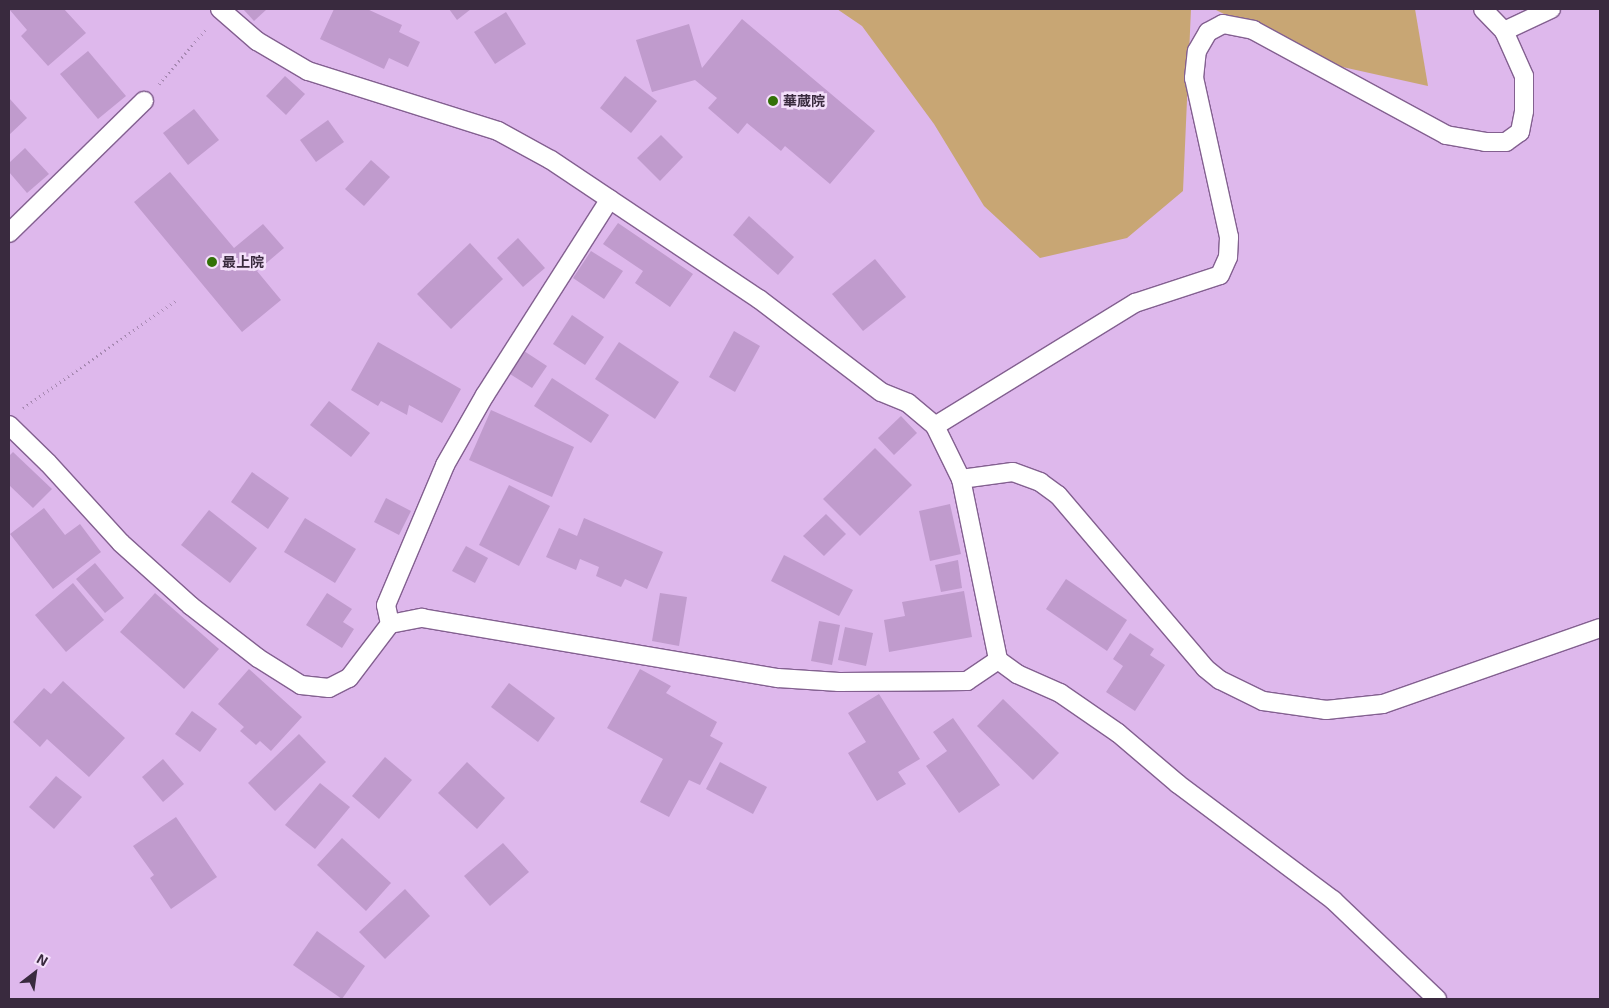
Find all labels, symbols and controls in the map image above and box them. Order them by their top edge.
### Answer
place label: 華蔵院 [783,93,825,109]
marker: 華蔵院 [767,95,779,107]
place label: 最上院 [222,254,264,270]
marker: 最上院 [206,256,218,268]
north arrow [10,948,60,998]
text: N [34,950,51,969]

